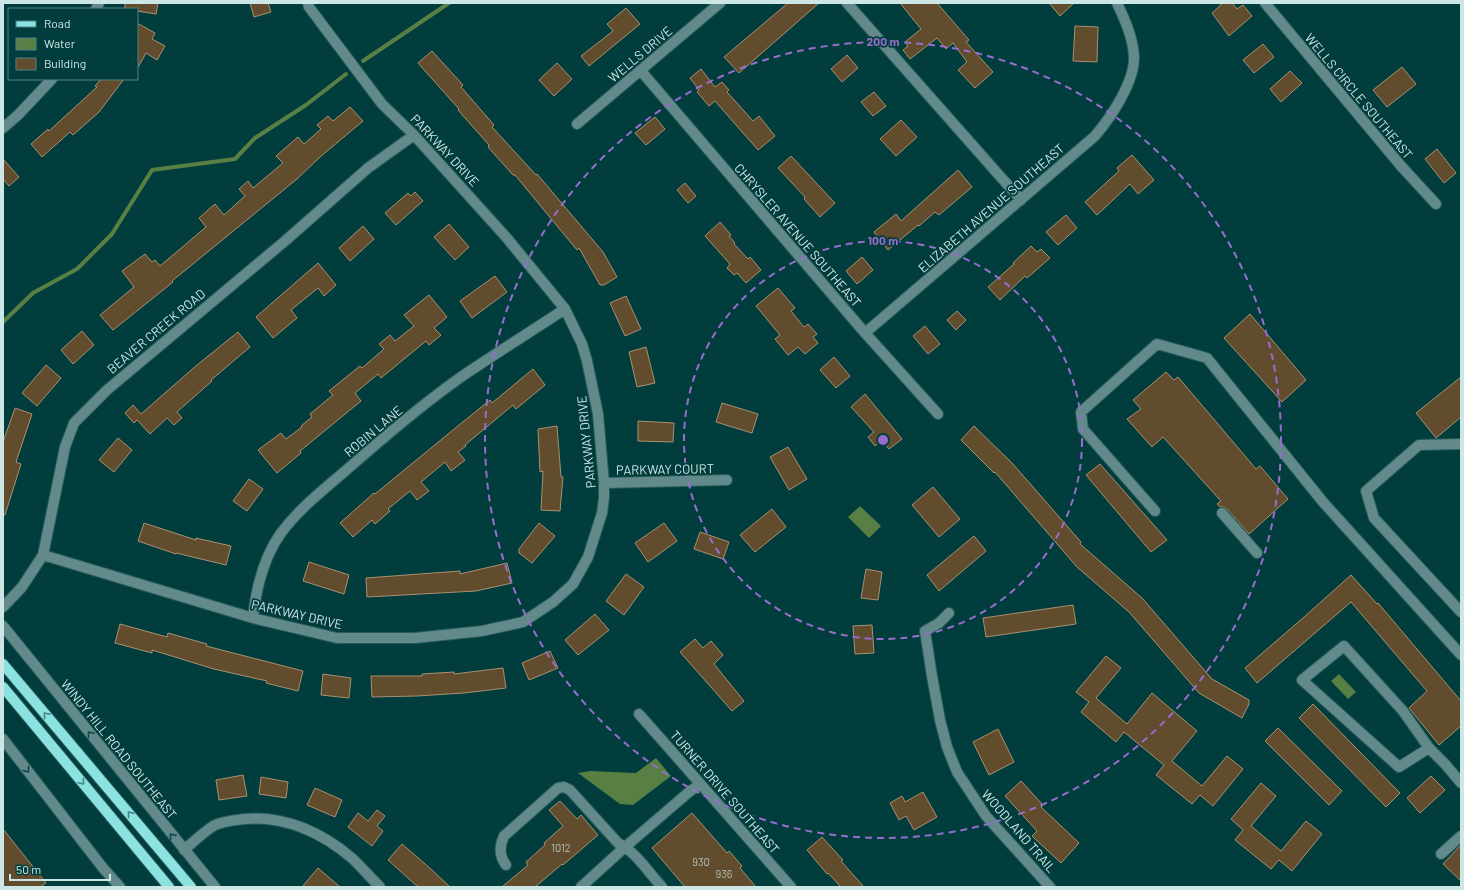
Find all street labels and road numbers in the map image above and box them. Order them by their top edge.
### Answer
street label: WELLS DRIVE [605,22,675,85]
street label: WELLS CIRCLE SOUTHEAST [1302,30,1416,162]
street label: PARKWAY DRIVE [407,111,483,190]
street label: ELIZABETH AVENUE SOUTHEAST [915,140,1067,276]
street label: CHRYSLER AVENUE SOUTHEAST [731,160,865,310]
street label: BEAVER CREEK ROAD [104,285,208,377]
street label: PARKWAY DRIVE [573,395,599,489]
street label: ROBIN LANE [341,402,406,460]
street label: PARKWAY COURT [616,460,714,478]
street label: PARKWAY DRIVE [250,596,344,632]
street label: WINDY HILL ROAD SOUTHEAST [58,676,180,822]
street label: TURNER DRIVE SOUTHEAST [667,727,783,857]
street label: WOODLAND TRAIL [979,786,1059,876]

